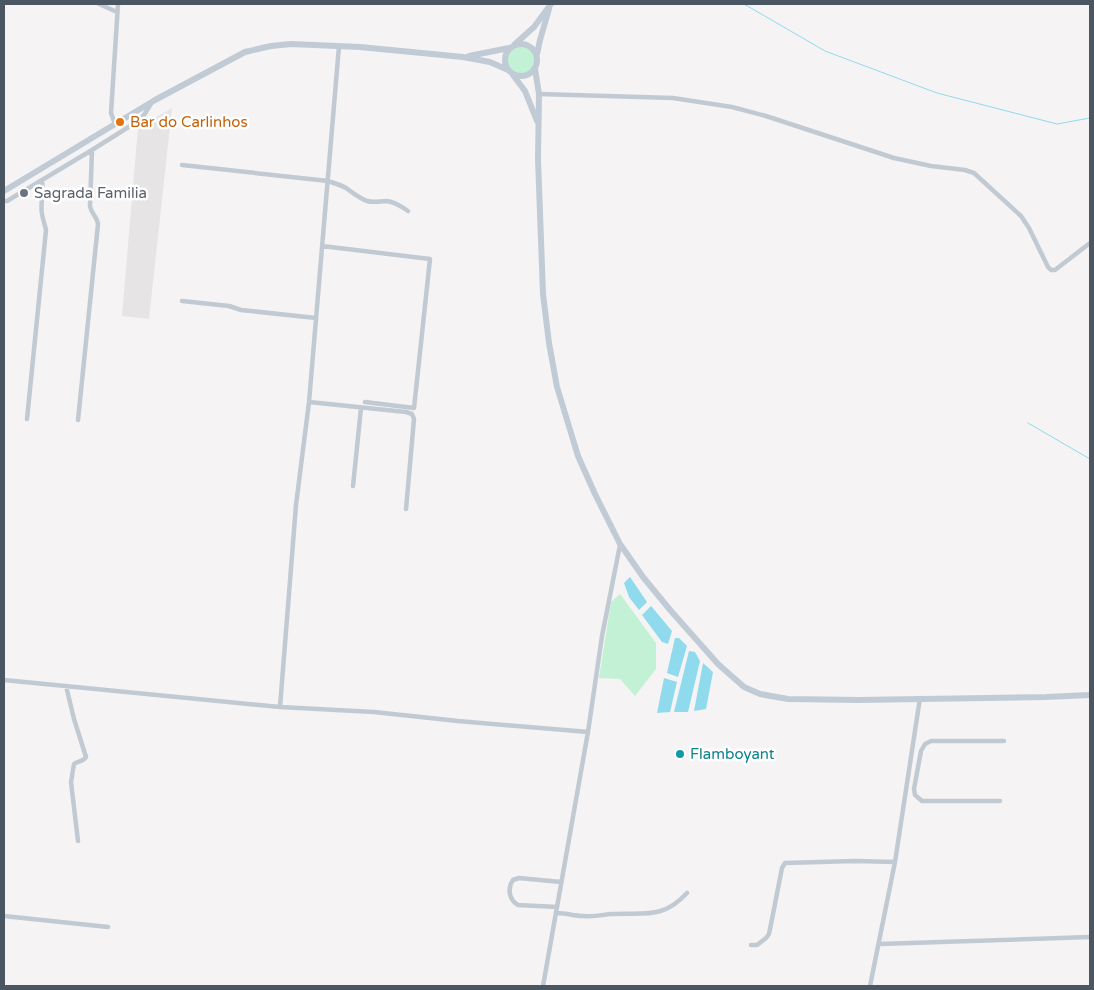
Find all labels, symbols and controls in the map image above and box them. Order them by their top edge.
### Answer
place label: Bar do Carlinhos [130,113,248,131]
marker: Bar do Carlinhos [114,116,126,128]
place label: Sagrada Familia [34,184,147,202]
marker: Sagrada Familia [18,187,30,199]
place label: Flamboyant [690,745,775,763]
marker: Flamboyant [674,748,686,760]

